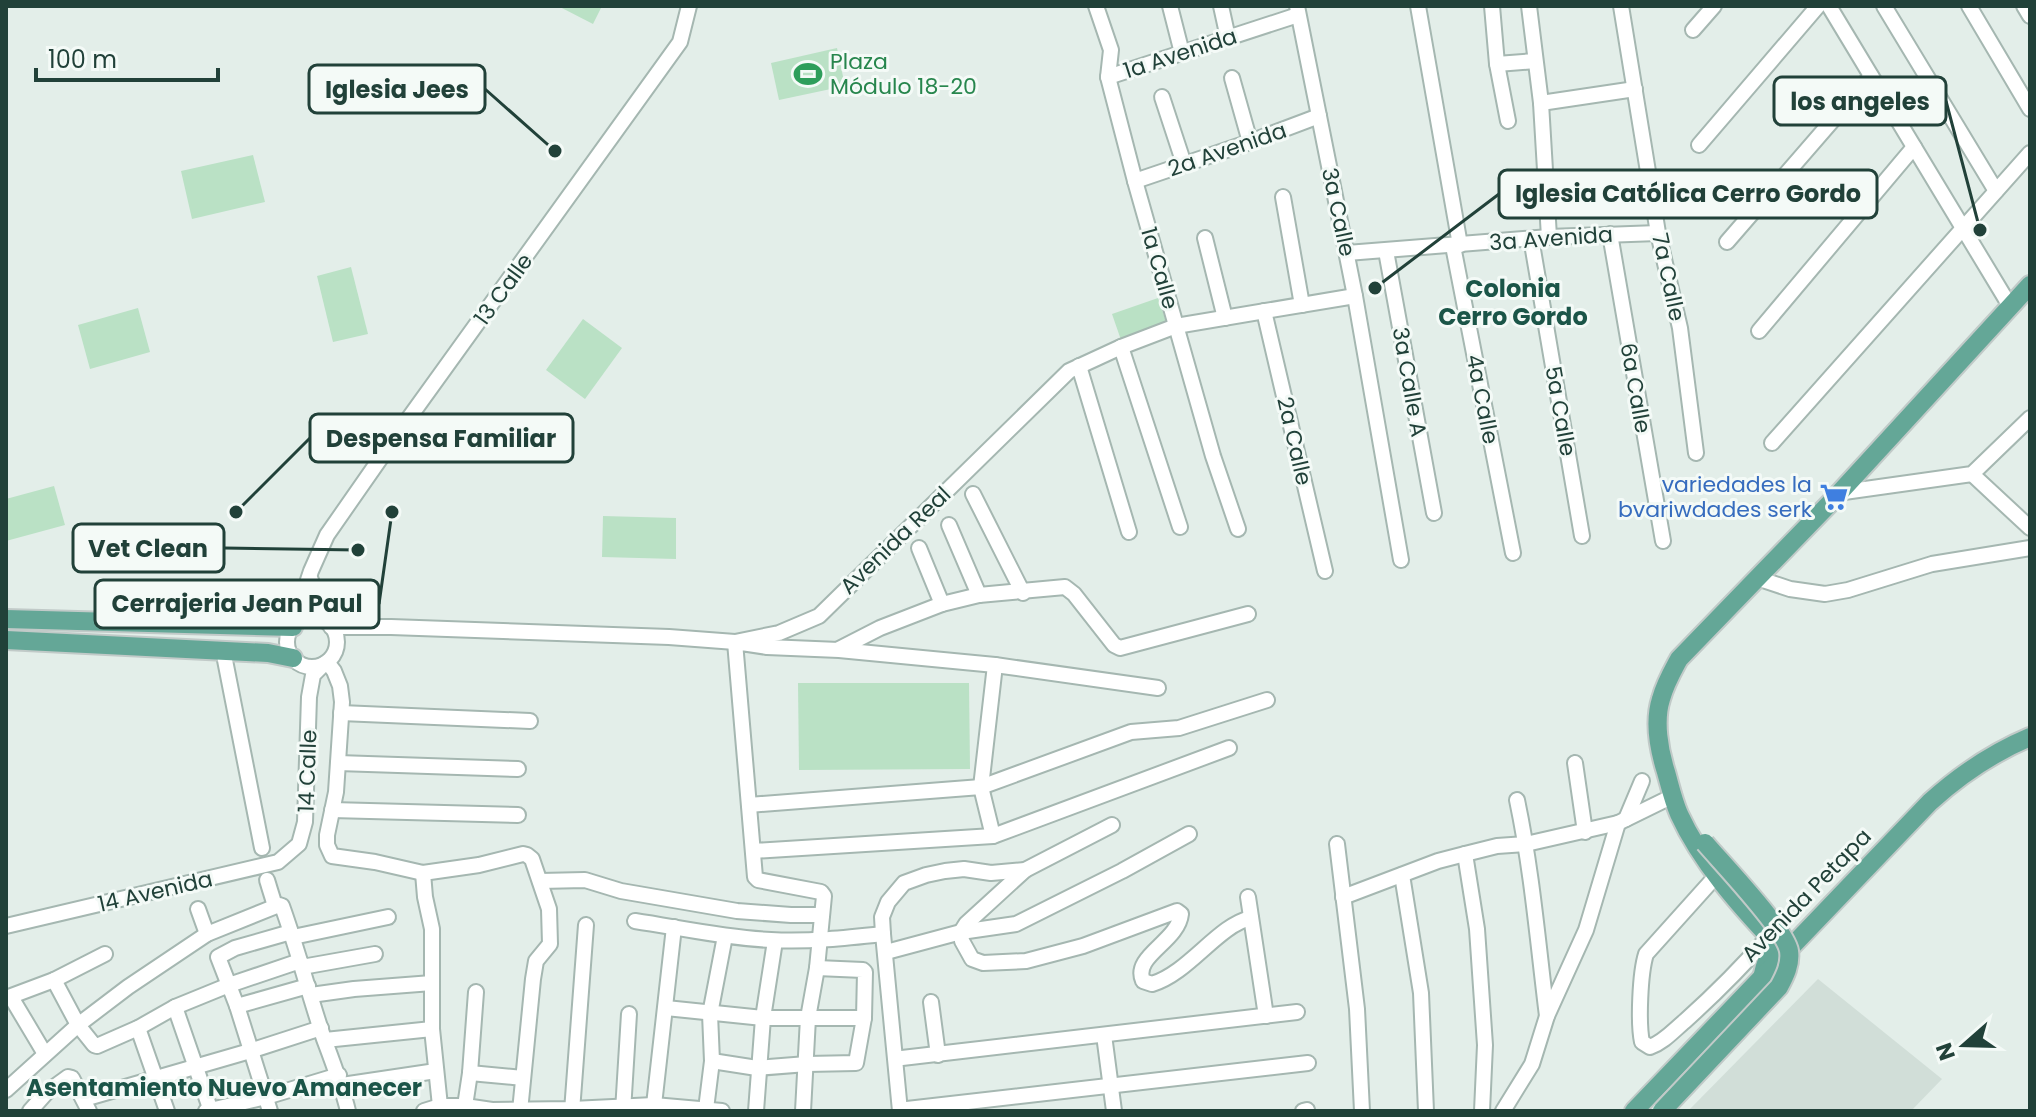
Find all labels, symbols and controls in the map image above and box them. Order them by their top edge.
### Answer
street label: 1a Avenida [1119,21,1241,86]
scale bar [36,32,218,82]
text: 100 m [48,43,117,76]
place label: Plaza Módulo 18-20 [830,46,977,102]
sports icon: Plaza Módulo 18-20 [793,59,823,89]
callout: Iglesia Jees [309,65,485,113]
text: Iglesia Jees [325,73,469,106]
callout: los angeles [1774,77,1946,125]
text: los angeles [1790,85,1930,118]
street label: 2a Avenida [1164,115,1291,184]
street label: 3a Calle [1314,165,1363,259]
callout: Iglesia Católica Cerro Gordo [1499,170,1877,218]
text: Iglesia Católica Cerro Gordo [1515,177,1861,210]
street label: 3a Avenida [1488,219,1614,258]
street label: 1a Calle [1133,223,1186,313]
street label: 7a Calle [1644,230,1693,324]
street label: 13 Calle [467,247,540,332]
district label: Colonia Cerro Gordo [1438,272,1588,333]
street label: 3a Calle A [1385,325,1434,439]
street label: 6a Calle [1612,341,1659,436]
street label: 4a Calle [1459,352,1506,447]
street label: 5a Calle [1537,364,1584,459]
street label: 2a Calle [1269,394,1320,488]
callout: Despensa Familiar [310,414,573,462]
text: Despensa Familiar [326,422,556,455]
place label: variedades la bvariwdades serk [1618,469,1813,525]
street label: Avenida Real [833,479,958,601]
supermarket icon: variedades la bvariwdades serk [1819,482,1849,512]
callout: Vet Clean [73,524,224,572]
text: Vet Clean [88,532,208,565]
callout: Cerrajeria Jean Paul [95,580,379,628]
text: Cerrajeria Jean Paul [111,587,363,620]
street label: 14 Calle [291,729,324,813]
street label: Avenida Petapa [1734,822,1878,969]
street label: 14 Avenida [95,863,216,920]
north arrow [1924,1005,2004,1085]
text: N [1928,1039,1963,1065]
district label: Asentamiento Nuevo Amanecer [26,1071,422,1104]

